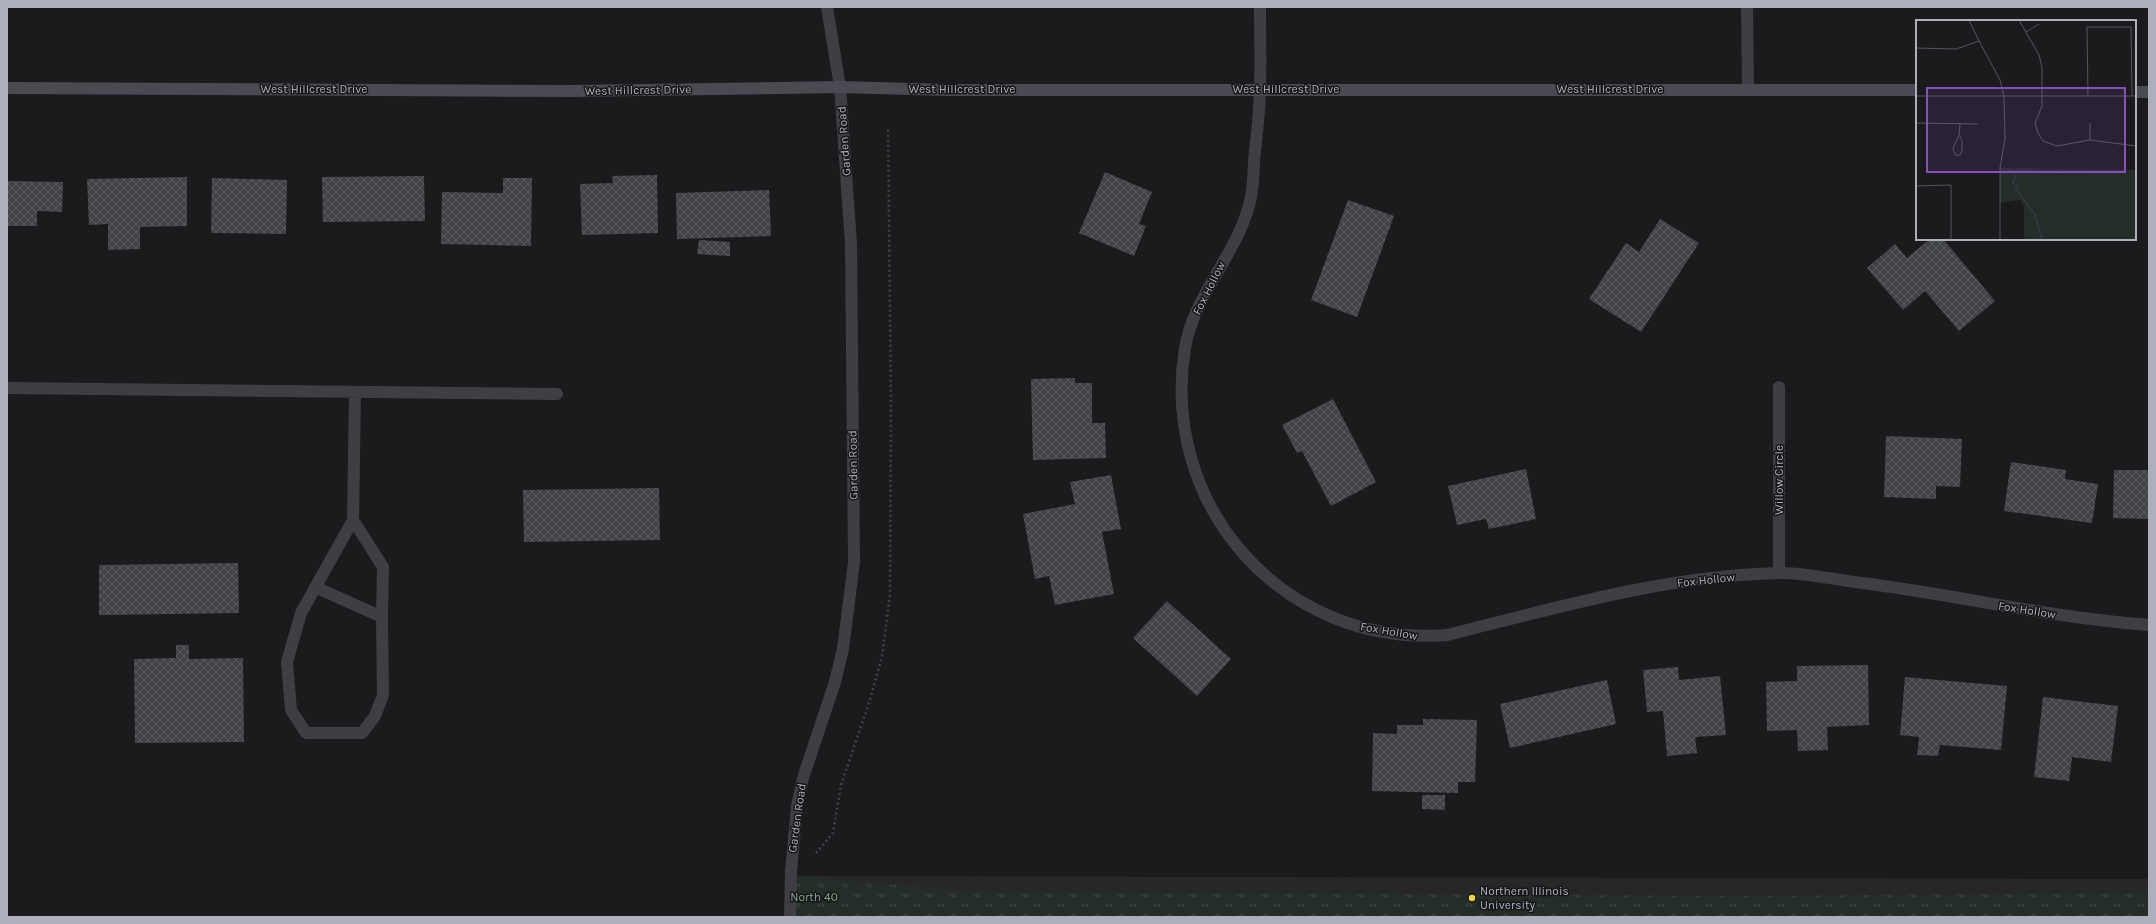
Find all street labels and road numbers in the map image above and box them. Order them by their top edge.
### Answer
street label: West Hillcrest Drive [261,82,367,96]
street label: West Hillcrest Drive [584,82,692,98]
street label: West Hillcrest Drive [909,82,1015,96]
street label: West Hillcrest Drive [1233,82,1339,96]
street label: West Hillcrest Drive [1557,82,1663,96]
street label: Garden Road [835,106,853,176]
street label: Fox Hollow [1190,259,1229,317]
street label: Garden Road [845,430,861,500]
street label: Willow Circle [1772,445,1786,515]
street label: Fox Hollow [1676,570,1736,590]
street label: Fox Hollow [1997,599,2057,622]
street label: Fox Hollow [1359,619,1419,643]
street label: Garden Road [785,783,809,853]

